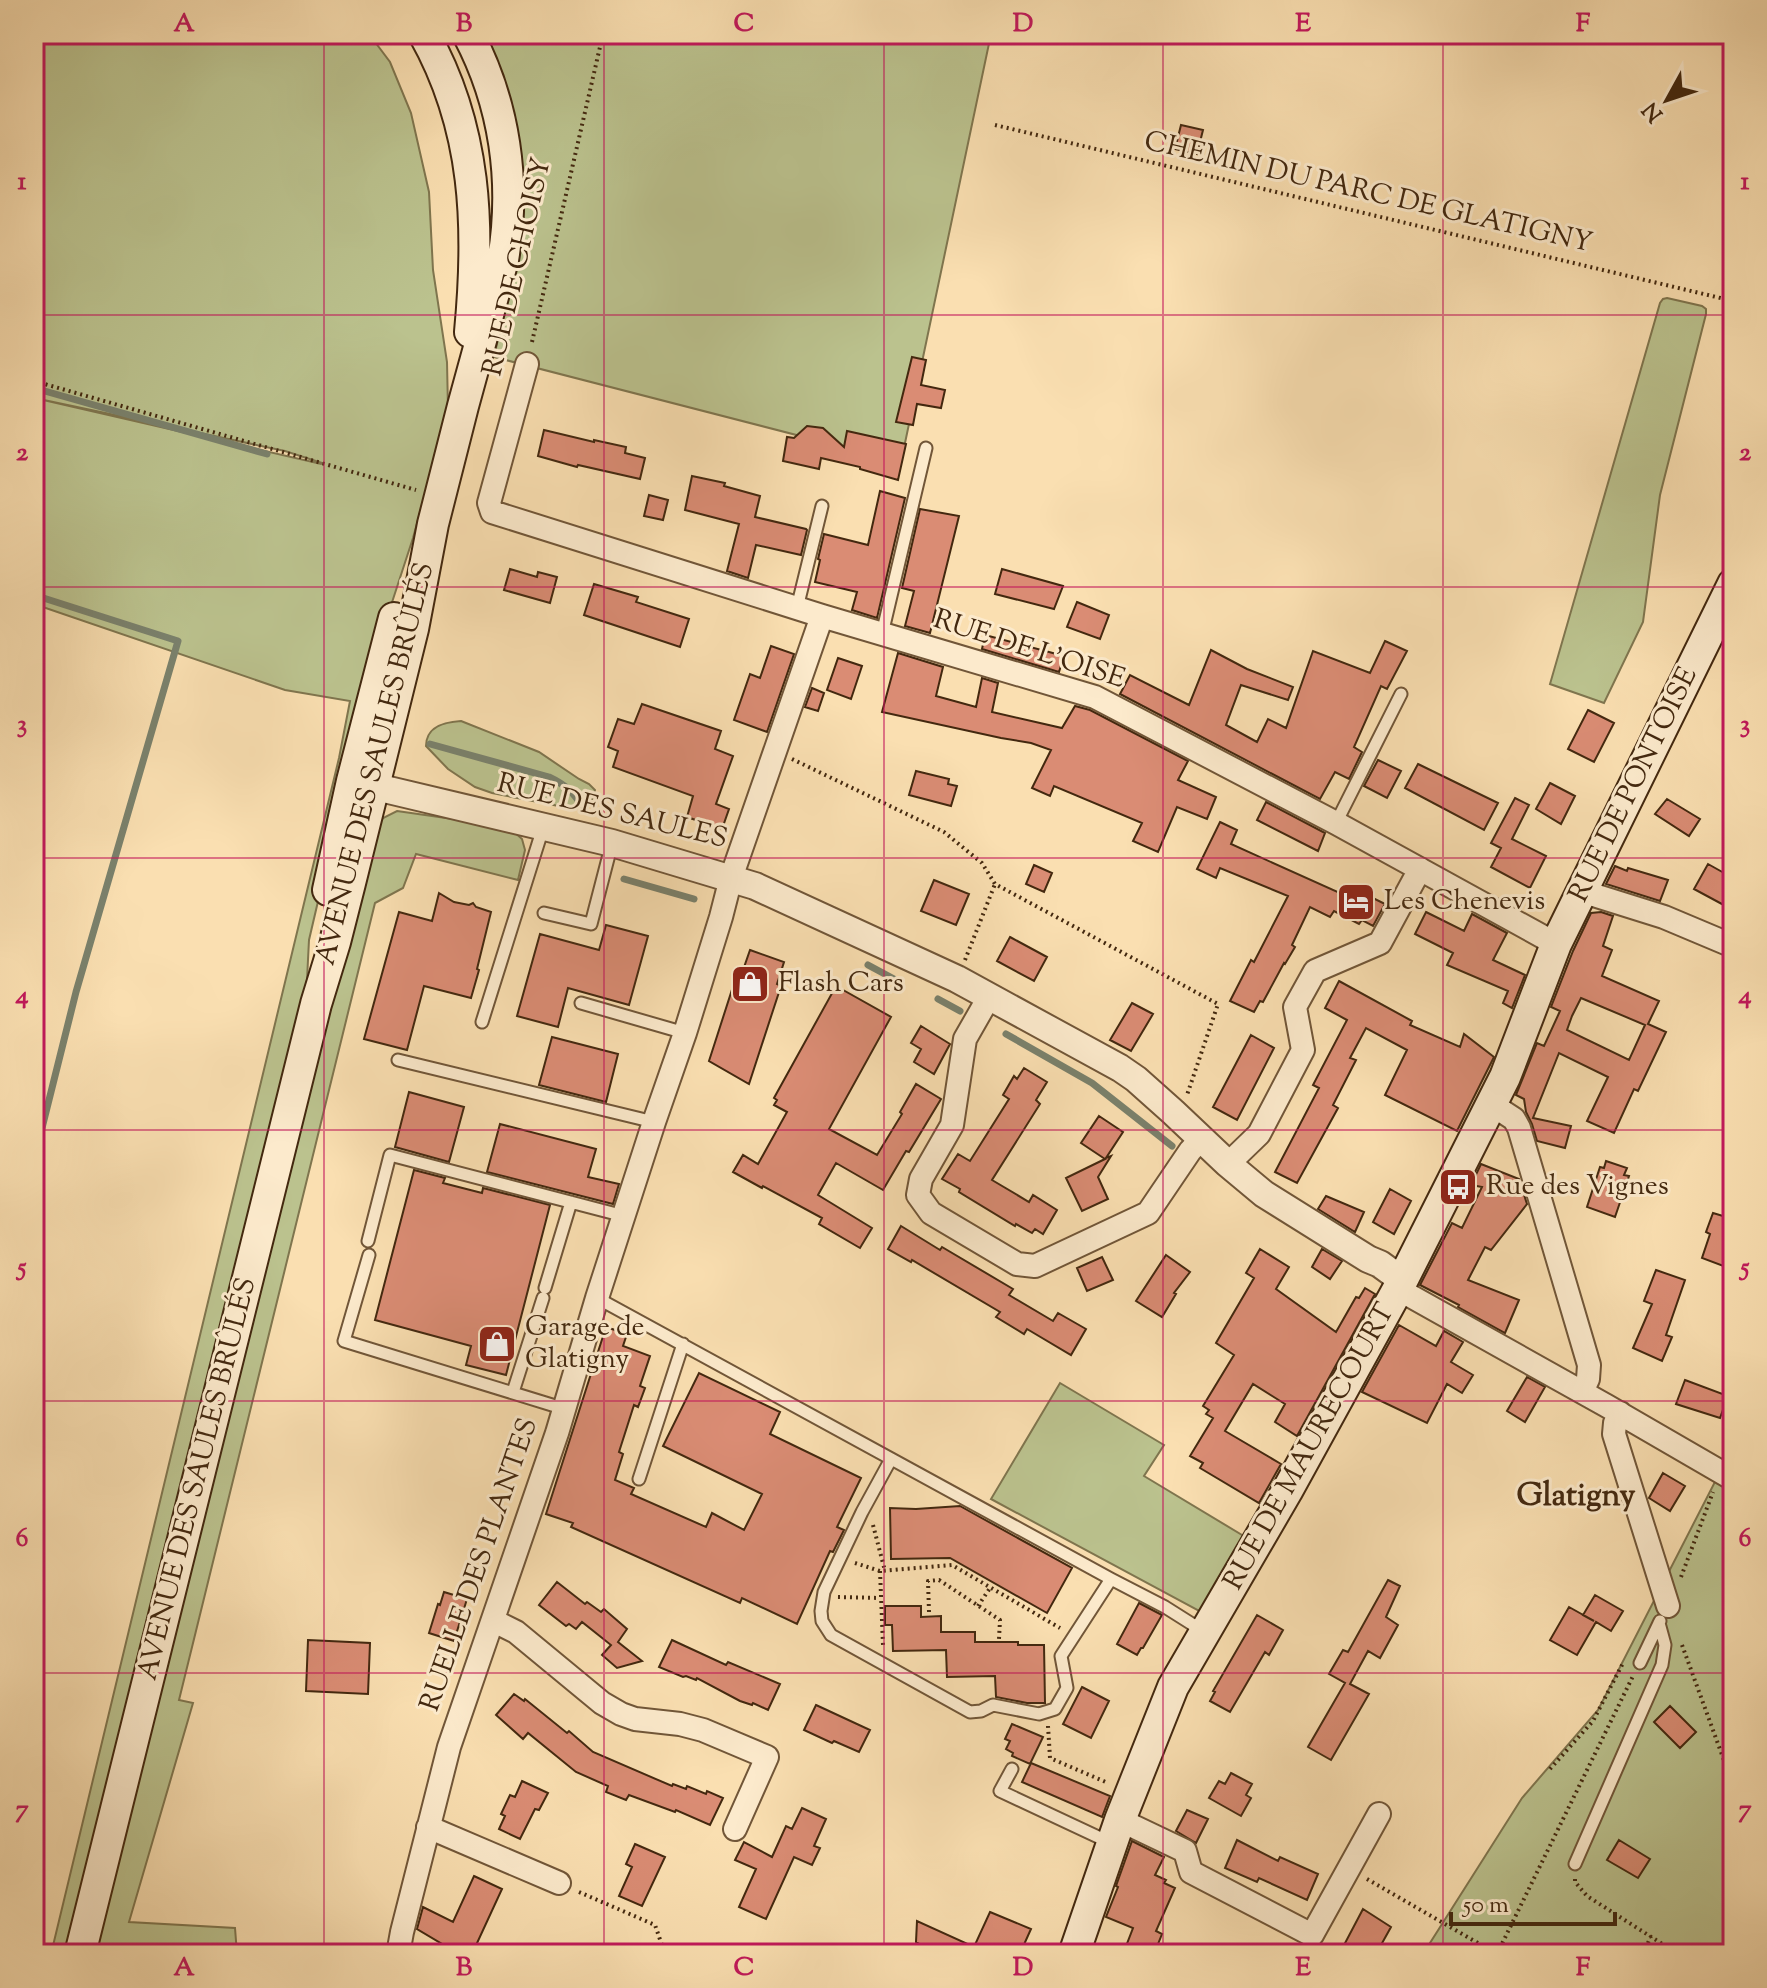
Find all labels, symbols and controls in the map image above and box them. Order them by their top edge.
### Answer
text: A [173,6,195,43]
text: B [456,6,473,43]
text: C [734,6,754,43]
text: D [1013,6,1033,43]
text: E [1295,6,1311,43]
text: F [1576,6,1591,43]
north arrow [1627,60,1707,140]
text: N [1636,94,1672,128]
street label: CHEMIN DU PARC DE GLATIGNY [1140,122,1596,264]
street label: RUE DE CHOISY [473,154,563,380]
text: 1 [18,164,27,201]
text: 1 [1741,164,1750,201]
text: 2 [16,435,29,472]
text: 2 [1739,435,1752,472]
street label: AVENUE DES SAULES BRÛLÉS [307,558,445,970]
street label: RUE DE L'OISE [928,600,1130,700]
street label: RUE DE PONTOISE [1560,661,1708,909]
text: 3 [17,707,27,744]
text: 3 [1740,707,1750,744]
street label: RUE DES SAULES [493,764,731,860]
hotel icon: Les Chenevis [1335,881,1377,923]
place label: Les Chenevis [1384,882,1545,922]
shop icon: Flash Cars [729,963,771,1005]
place label: Flash Cars [778,964,904,1004]
text: 4 [14,978,29,1015]
text: 4 [1737,978,1752,1015]
bus stop icon: Rue des Vignes [1437,1166,1479,1208]
place label: Rue des Vignes [1486,1167,1669,1207]
text: 5 [16,1250,27,1287]
text: 5 [1739,1250,1750,1287]
street label: AVENUE DES SAULES BRÛLÉS [129,1273,267,1685]
street label: RUE DE MAURECOURT [1214,1296,1406,1598]
place label: Garage de Glatigny [525,1308,645,1380]
shop icon: Garage de Glatigny [476,1323,518,1365]
street label: RUELLE DES PLANTES [411,1413,549,1717]
district label: Glatigny [1517,1474,1636,1520]
text: 6 [16,1521,29,1558]
text: 6 [1739,1521,1752,1558]
text: 7 [15,1792,29,1829]
text: 7 [1738,1792,1752,1829]
scale bar [1451,1876,1615,1926]
text: 50 m [1461,1889,1509,1923]
text: A [173,1950,195,1987]
text: B [456,1950,473,1987]
text: C [734,1950,754,1987]
text: D [1013,1950,1033,1987]
text: E [1295,1950,1311,1987]
text: F [1576,1950,1591,1987]

